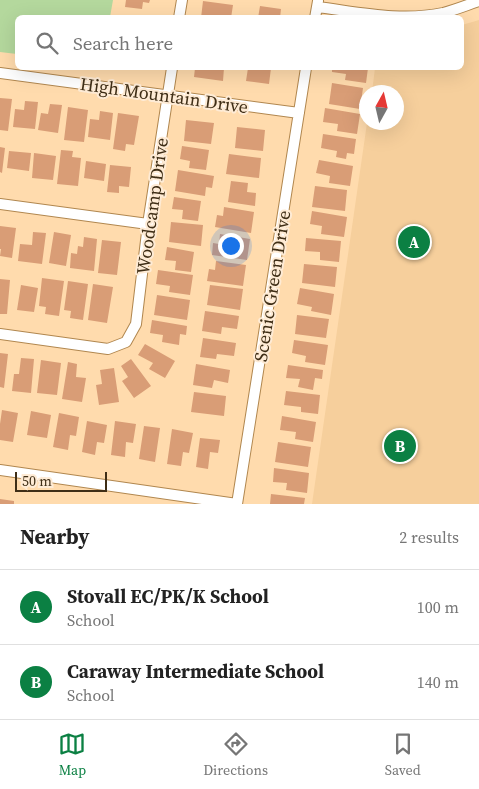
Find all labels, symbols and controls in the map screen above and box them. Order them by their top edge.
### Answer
search box [15,15,464,70]
icon: search [33,29,61,57]
text: Search here [73,30,173,56]
street label: High Mountain Drive [78,71,250,119]
north arrow [359,85,404,130]
street label: Woodcamp Drive [130,136,174,276]
street label: Scenic Green Drive [248,208,296,364]
pin: A [398,223,430,261]
your location [218,233,244,259]
pin: B [384,427,416,465]
scale bar [15,469,108,492]
text: 50 m [22,471,52,491]
text: Nearby [20,522,90,551]
text: 2 results [399,526,459,548]
text: Stovall EC/PK/K School [67,583,269,609]
text: A [31,596,41,618]
text: 100 m [417,596,459,618]
text: School [67,609,115,631]
text: Caraway Intermediate School [67,658,324,684]
text: B [31,671,41,693]
text: 140 m [417,671,459,693]
text: School [67,684,115,706]
tab: Map [58,730,86,780]
tab: Directions [203,730,268,780]
tab: Saved [385,730,421,780]

